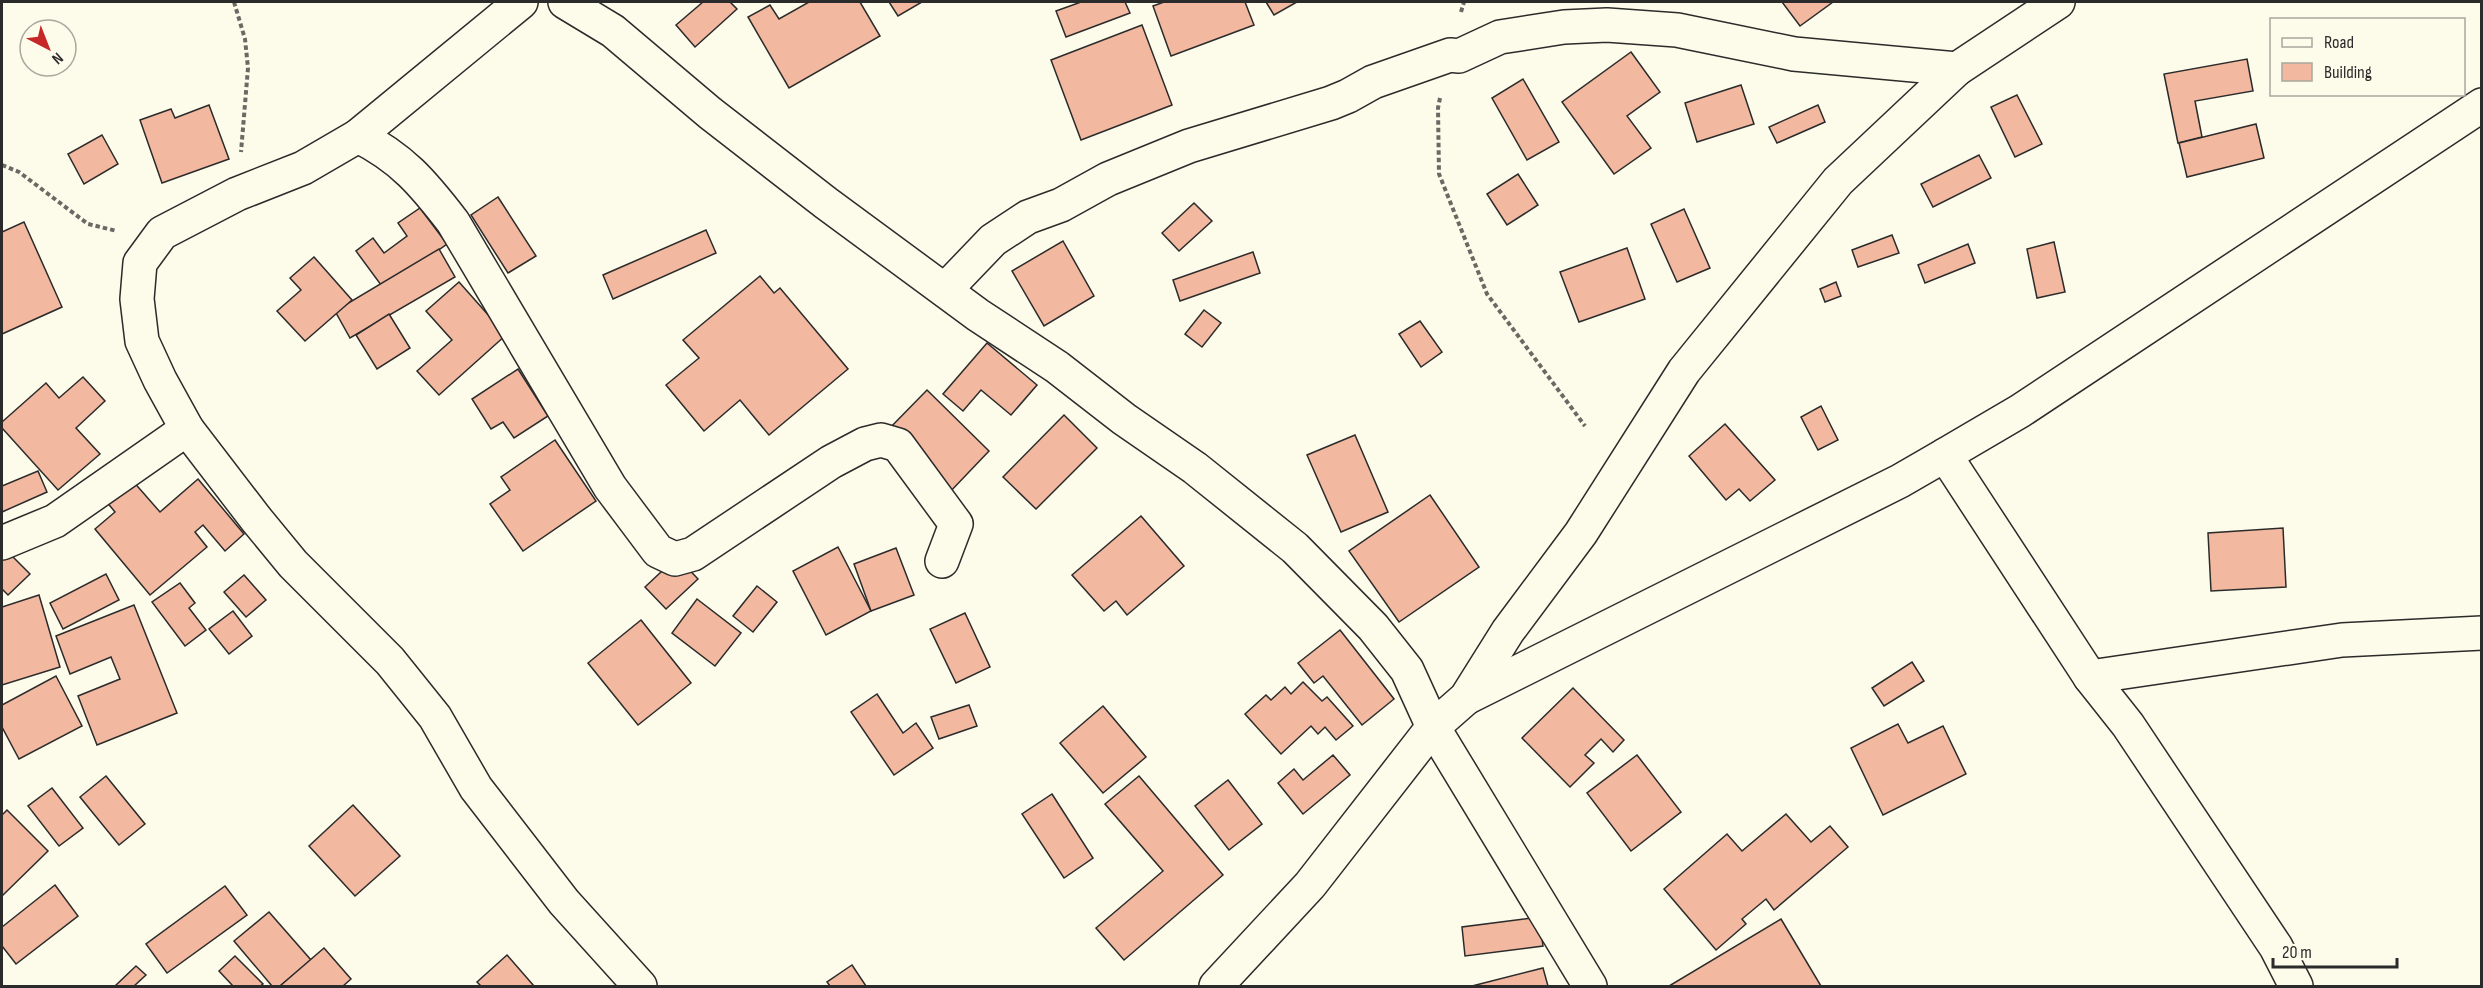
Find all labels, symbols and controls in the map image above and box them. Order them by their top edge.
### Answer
north arrow [18,18,78,78]
legend [2270,18,2465,96]
text: Road [2324,32,2354,53]
text: N [48,48,67,68]
text: Building [2324,62,2372,83]
scale bar [2273,931,2398,969]
text: 20 m [2282,942,2312,963]

